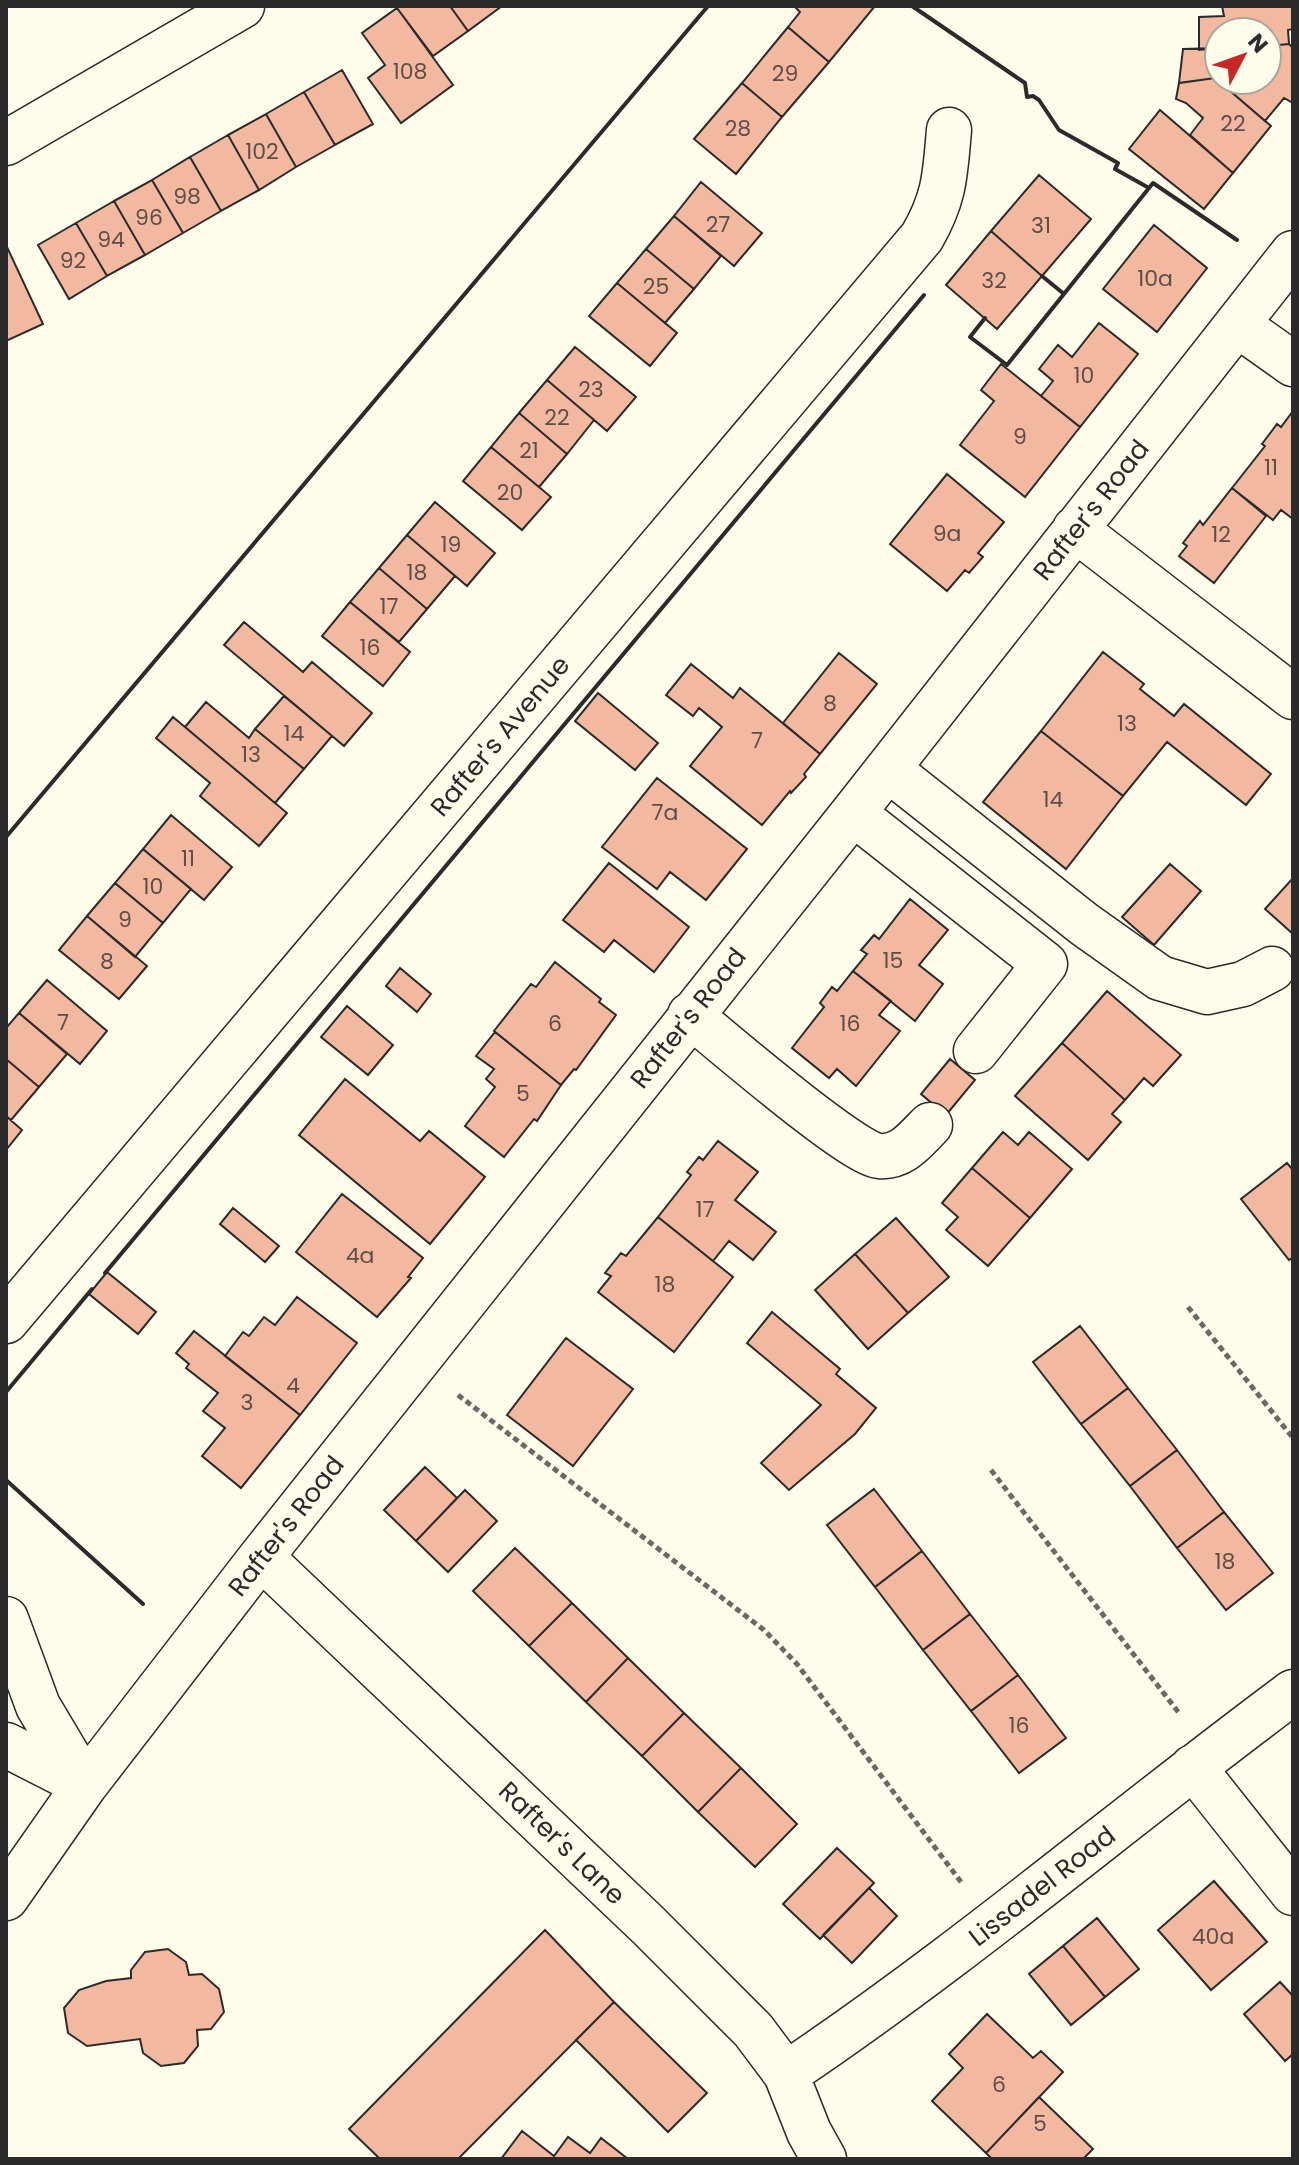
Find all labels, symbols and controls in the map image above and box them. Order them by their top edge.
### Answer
north arrow [1203,16,1283,96]
text: N [1241,27,1275,60]
house number: 108 [393,56,427,87]
house number: 29 [772,58,798,89]
house number: 22 [1220,108,1246,139]
house number: 28 [725,113,751,144]
house number: 102 [245,136,279,167]
house number: 98 [173,181,201,212]
house number: 96 [135,202,163,233]
house number: 27 [706,209,730,240]
house number: 31 [1031,210,1051,241]
house number: 94 [97,224,125,255]
house number: 92 [60,245,86,276]
house number: 10a [1137,263,1173,294]
house number: 32 [981,265,1007,296]
house number: 25 [643,271,669,302]
house number: 10 [1074,360,1094,391]
house number: 23 [578,374,604,405]
house number: 22 [544,402,570,433]
house number: 9 [1013,421,1027,452]
street label: Rafter's Road [1025,432,1157,588]
house number: 21 [519,435,539,466]
house number: 11 [1264,452,1278,483]
house number: 20 [497,477,523,508]
house number: 9a [933,518,961,549]
house number: 12 [1211,519,1231,550]
house number: 19 [441,529,461,560]
house number: 18 [407,557,427,588]
house number: 17 [379,591,399,622]
house number: 16 [359,632,381,663]
street label: Rafter's Avenue [422,648,578,824]
house number: 8 [823,688,837,719]
house number: 13 [1117,708,1137,739]
house number: 14 [284,718,305,749]
house number: 7 [751,725,763,756]
house number: 13 [241,739,261,770]
house number: 14 [1043,784,1064,815]
house number: 7a [652,797,678,828]
house number: 11 [181,843,195,874]
house number: 10 [143,871,163,902]
house number: 9 [118,904,132,935]
street label: Rafter's Road [622,940,754,1096]
house number: 15 [883,945,903,976]
house number: 8 [100,946,114,977]
house number: 7 [57,1007,69,1038]
house number: 6 [548,1008,562,1039]
house number: 16 [839,1008,861,1039]
house number: 5 [516,1078,530,1109]
house number: 17 [695,1194,715,1225]
house number: 4a [346,1240,374,1271]
house number: 18 [655,1269,675,1300]
house number: 4 [286,1370,300,1401]
house number: 3 [241,1387,253,1418]
street label: Rafter's Road [220,1448,352,1604]
house number: 18 [1215,1546,1235,1577]
house number: 16 [1008,1710,1030,1741]
street label: Rafter's Lane [491,1773,633,1913]
street label: Lissadel Road [961,1817,1123,1955]
house number: 40a [1192,1921,1234,1952]
house number: 6 [992,2069,1006,2100]
house number: 5 [1033,2108,1047,2139]

